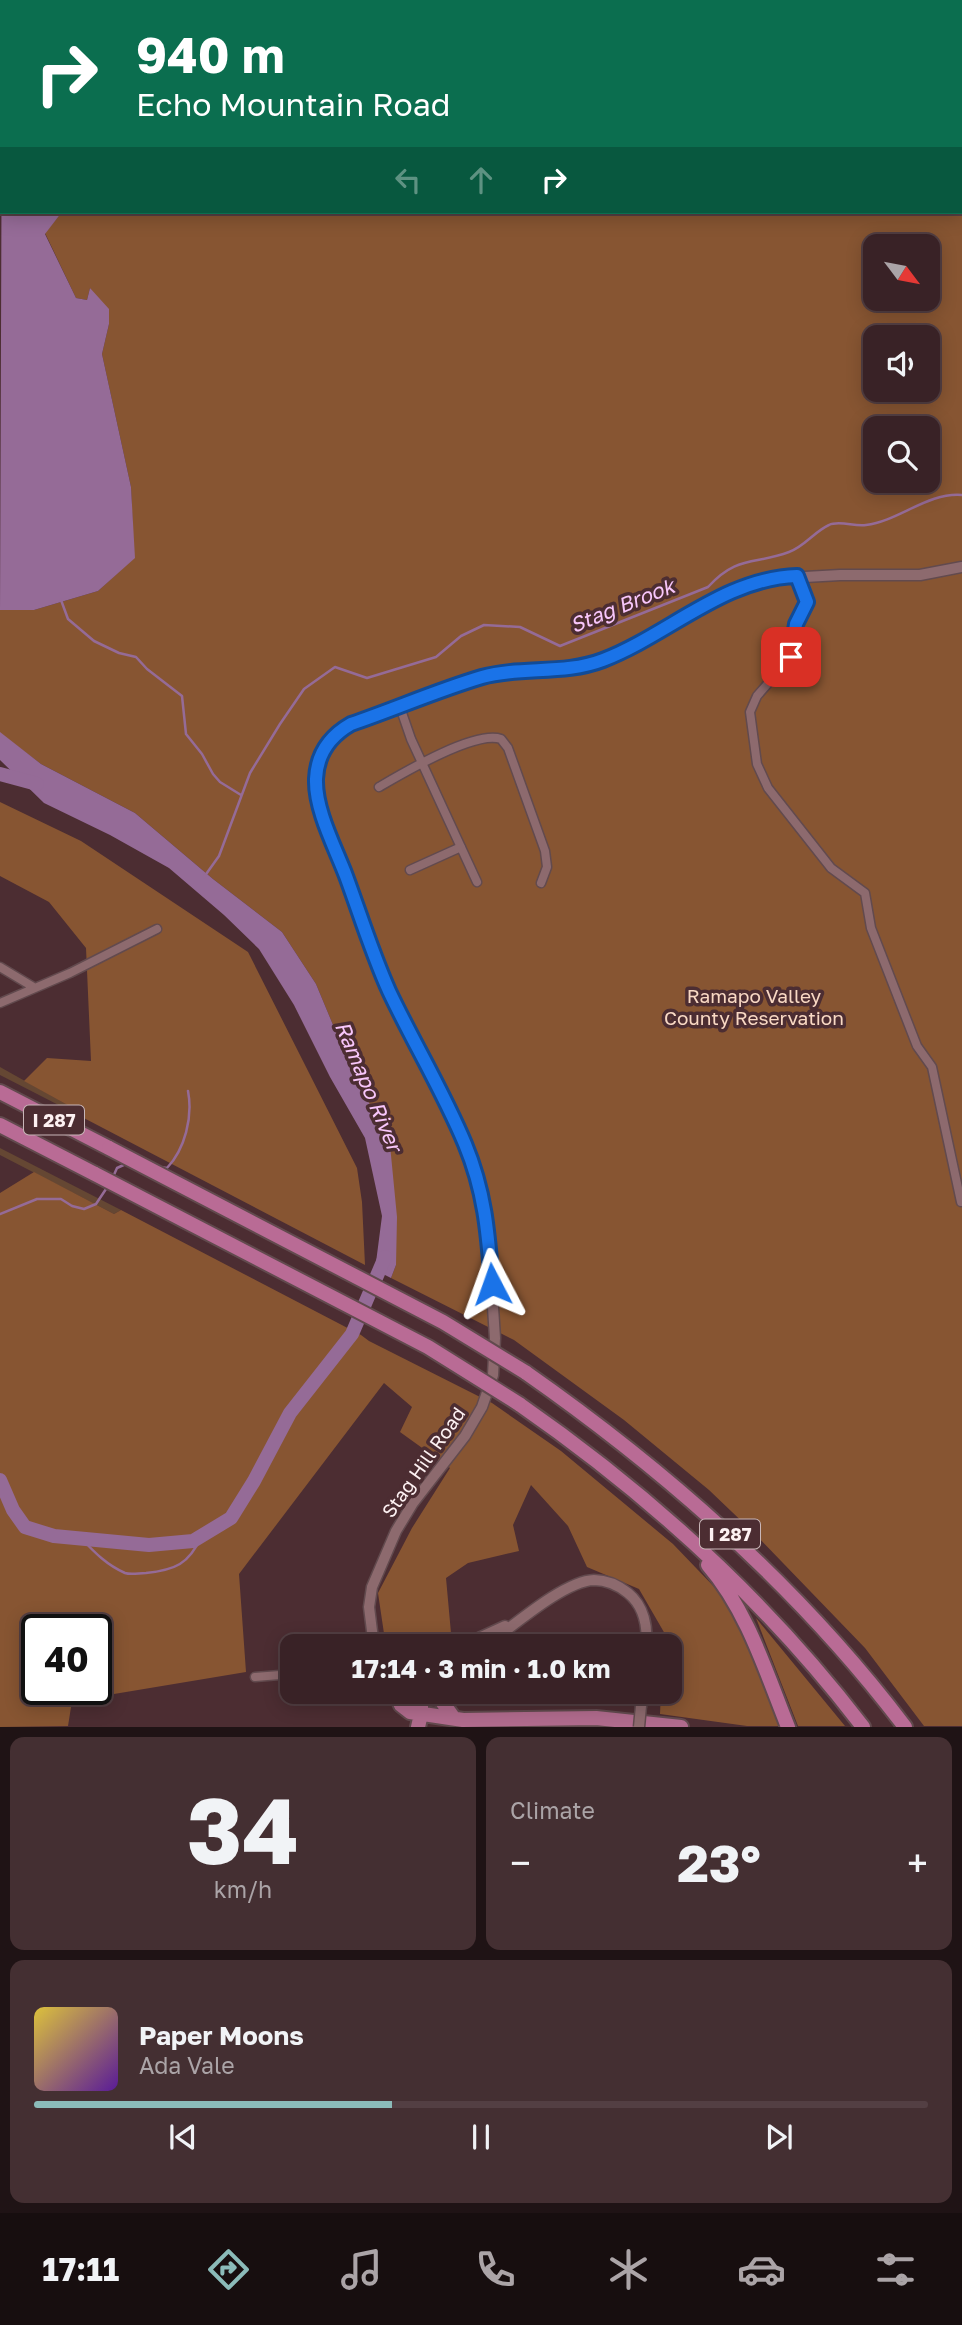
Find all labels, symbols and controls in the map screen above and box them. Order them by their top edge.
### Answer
text: 940 m [136,25,285,84]
icon: right [21,28,112,119]
text: Echo Mountain Road [136,85,451,123]
icon: left [389,161,427,199]
icon: ahead [462,161,500,199]
icon: right [535,161,573,199]
north arrow [863,234,940,312]
map controls [863,234,940,493]
button: sound [863,325,940,402]
button: search [863,416,940,493]
water label: Stag Brook [566,571,680,638]
pin [761,627,821,687]
icon: arrive [772,638,810,676]
park label: Ramapo Valley County Reservation [664,984,844,1029]
water label: Ramapo River [330,1017,409,1158]
road number: I 287 [24,1106,84,1134]
position arrow [455,1247,529,1321]
street label: Stag Hill Road [376,1402,470,1522]
road number: I 287 [700,1520,760,1548]
speed limit sign: 40 [21,1614,112,1705]
text: 17:14 · 3 min · 1.0 km [351,1653,611,1684]
text: 34 [187,1775,299,1884]
text: Climate [510,1796,595,1824]
text: 23° [677,1831,761,1893]
text: − [510,1840,531,1885]
text: + [907,1840,928,1885]
text: km/h [214,1875,272,1903]
text: Paper Moons [139,2020,304,2051]
text: Ada Vale [139,2051,235,2079]
icon: previous [164,2118,202,2156]
icon: pause [462,2118,500,2156]
icon: next [760,2118,798,2156]
icon: directions [204,2245,253,2294]
icon: music [337,2245,386,2294]
icon: phone [471,2245,520,2294]
icon: climate [604,2245,653,2294]
icon: car [737,2245,786,2294]
icon: filters [871,2245,920,2294]
text: 17:11 [42,2250,119,2288]

